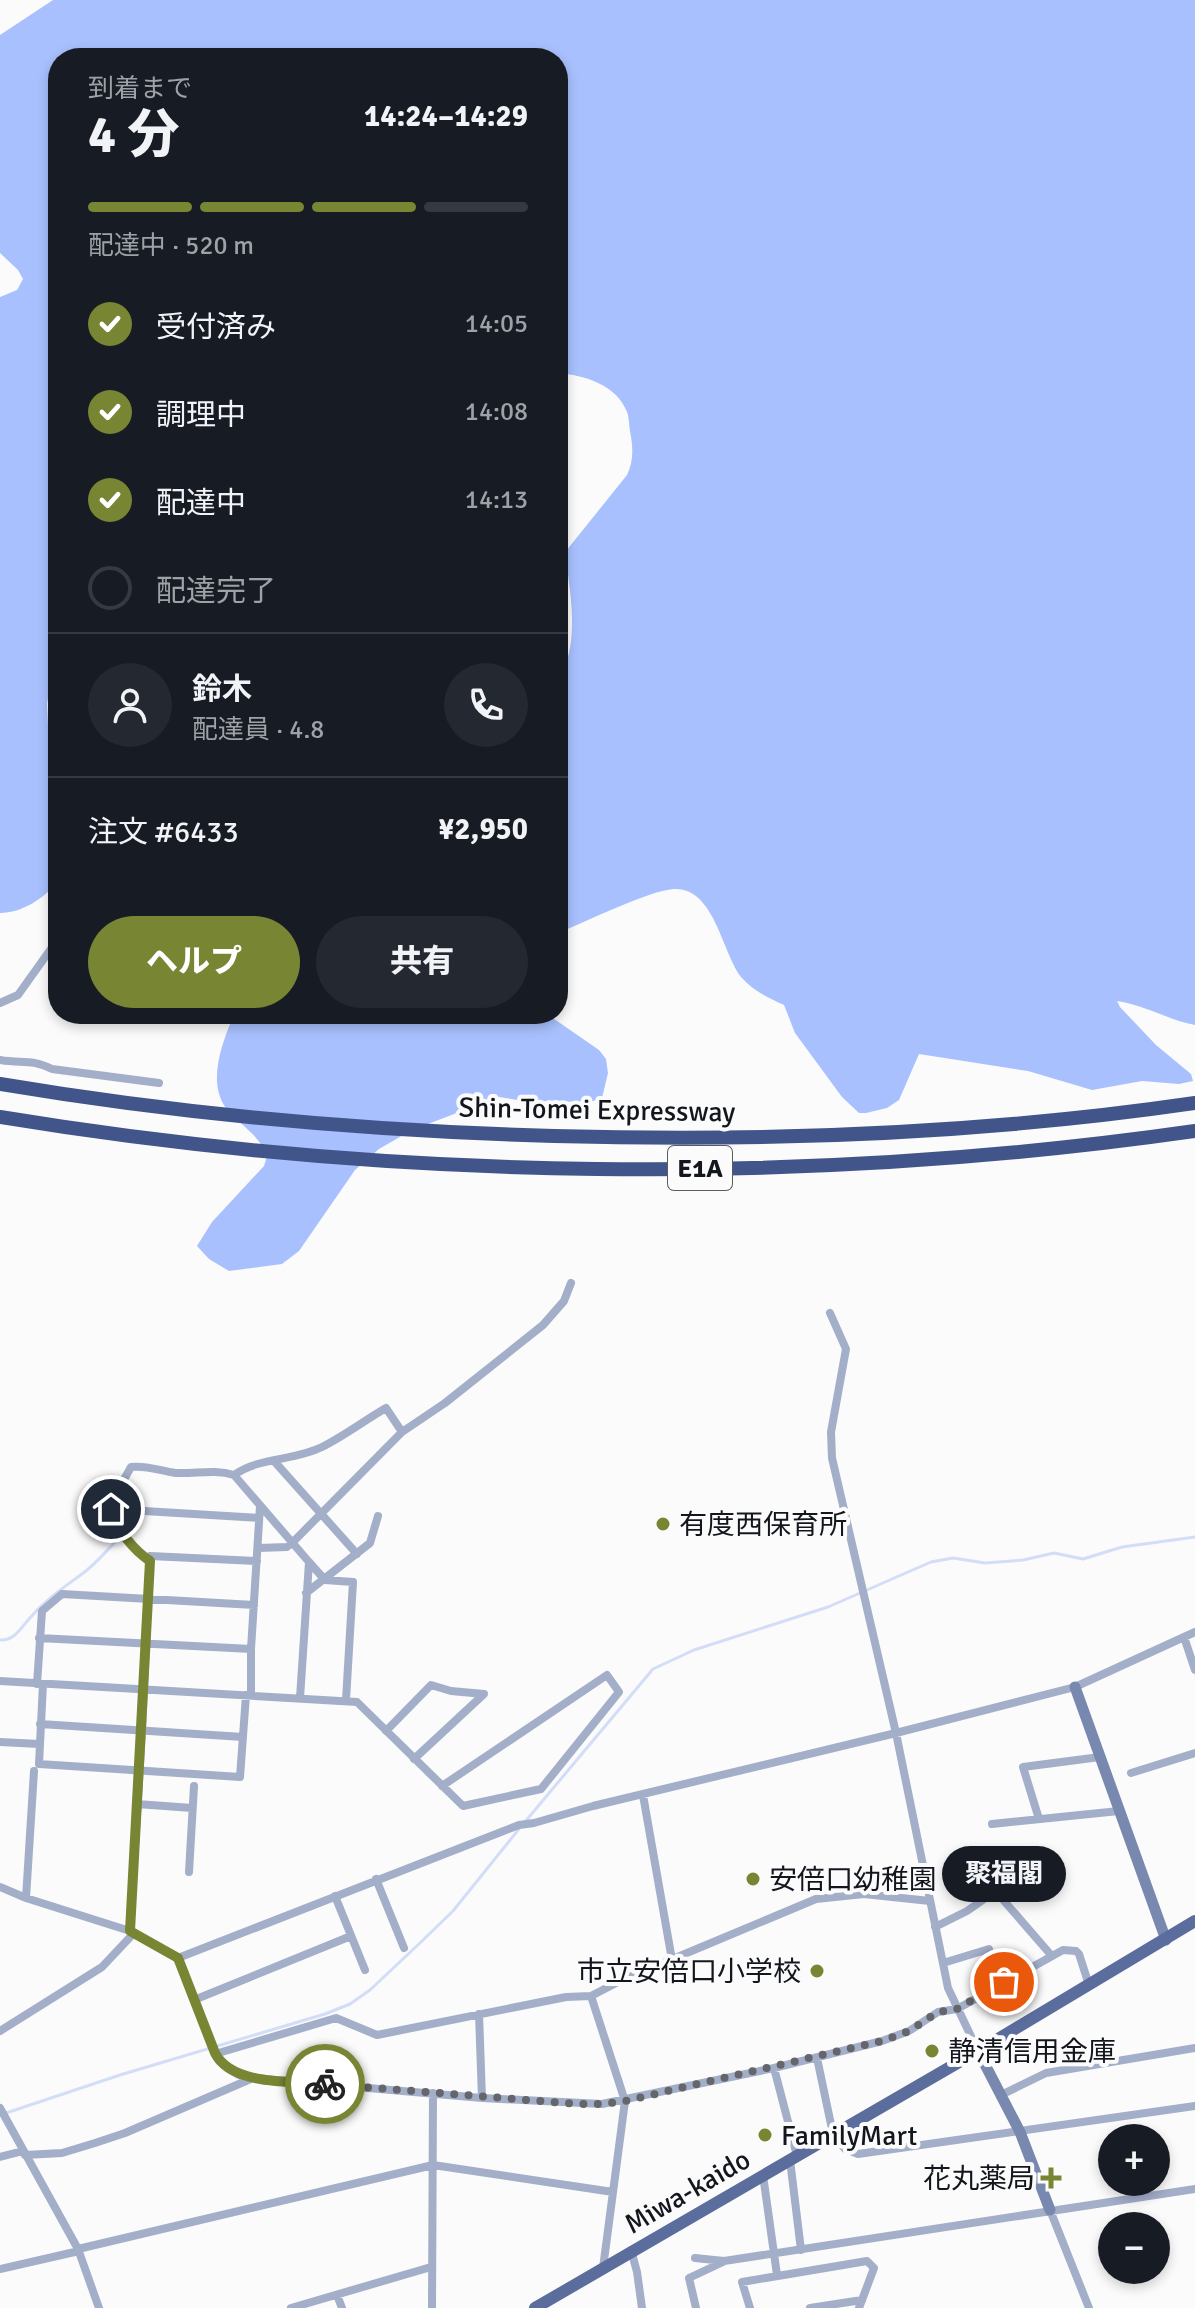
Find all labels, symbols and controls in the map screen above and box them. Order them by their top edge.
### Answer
text: 到着まで [88,73,192,105]
text: 14:24–14:29 [364,98,528,135]
text: 4 分 [88,103,180,167]
text: 配達中 · 520 m [88,230,254,262]
icon: check [88,302,132,346]
text: 14:05 [465,308,528,340]
text: 受付済み [156,309,276,346]
icon: check [88,390,132,434]
text: 14:08 [465,396,528,428]
text: 調理中 [156,397,246,434]
icon: check [88,478,132,522]
text: 14:13 [465,484,528,516]
text: 配達中 [156,485,246,522]
text: 配達完了 [156,573,276,610]
button: person [88,663,172,747]
button: phone [444,663,528,747]
text: 鈴木 [192,671,252,708]
text: 配達員 · 4.8 [192,714,324,746]
text: ¥2,950 [438,811,528,848]
text: 注文 #6433 [88,814,239,851]
button: ヘルプ [88,916,300,1008]
button: 共有 [316,916,528,1008]
street label: Shin-Tomei Expressway [458,1091,736,1129]
road number: E1A [668,1146,732,1190]
pin [77,1475,145,1543]
icon: home [89,1487,133,1531]
place label: 有度西保育所 [679,1508,847,1542]
marker: 有度西保育所 [654,1515,672,1533]
callout: 聚福閣 [942,1846,1066,1902]
text: 聚福閣 [965,1858,1043,1890]
place label: 安倍口幼稚園 [769,1863,937,1897]
marker: 安倍口幼稚園 [744,1870,762,1888]
pin [970,1948,1038,2016]
place label: 市立安倍口小学校 [577,1955,801,1989]
icon: bag [982,1960,1026,2004]
marker: 市立安倍口小学校 [808,1962,826,1980]
place label: 静清信用金庫 [948,2035,1116,2069]
marker: 静清信用金庫 [923,2042,941,2060]
courier [285,2044,365,2124]
icon: bike [303,2062,347,2106]
place label: FamilyMart [781,2119,917,2153]
map controls [1098,2124,1170,2284]
button: + [1098,2124,1170,2196]
marker: FamilyMart [756,2126,774,2144]
street label: Miwa-kaido [619,2142,756,2241]
place label: 花丸薬局 [923,2162,1035,2196]
marker: 花丸薬局 [1042,2169,1060,2187]
button: − [1098,2212,1170,2284]

